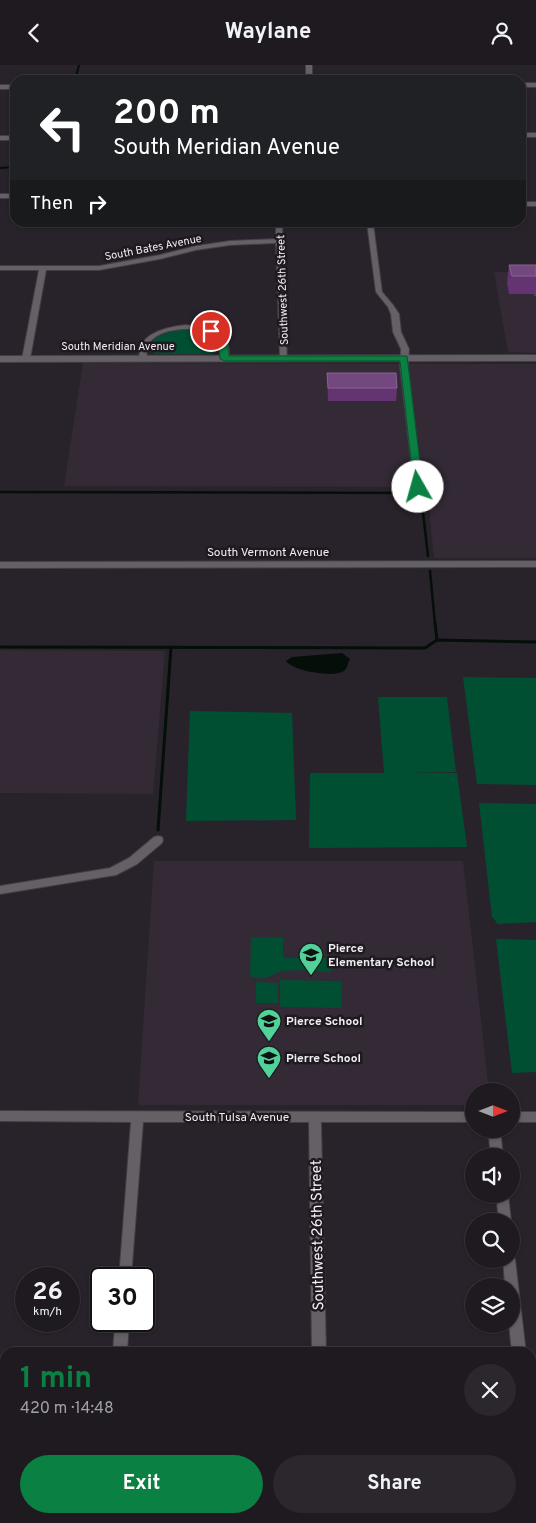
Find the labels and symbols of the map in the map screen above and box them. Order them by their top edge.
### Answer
street label: South Bates Avenue [104,232,203,264]
street label: Southwest 26th Street [274,235,292,345]
pin [190,310,232,352]
street label: South Meridian Avenue [61,340,175,354]
position arrow [391,460,443,512]
street label: South Vermont Avenue [207,545,329,561]
place label: Pierce Elementary School [328,941,434,971]
school or university icon: Pierce Elementary School [298,942,324,976]
school or university icon: Pierce School [256,1008,282,1042]
place label: Pierce School [286,1014,363,1030]
school or university icon: Pierre School [256,1045,282,1079]
place label: Pierre School [286,1051,361,1067]
north arrow [465,1083,520,1137]
street label: South Tulsa Avenue [185,1110,289,1126]
street label: Southwest 26th Street [308,1160,329,1310]
speed limit sign: 30 [90,1267,155,1332]

